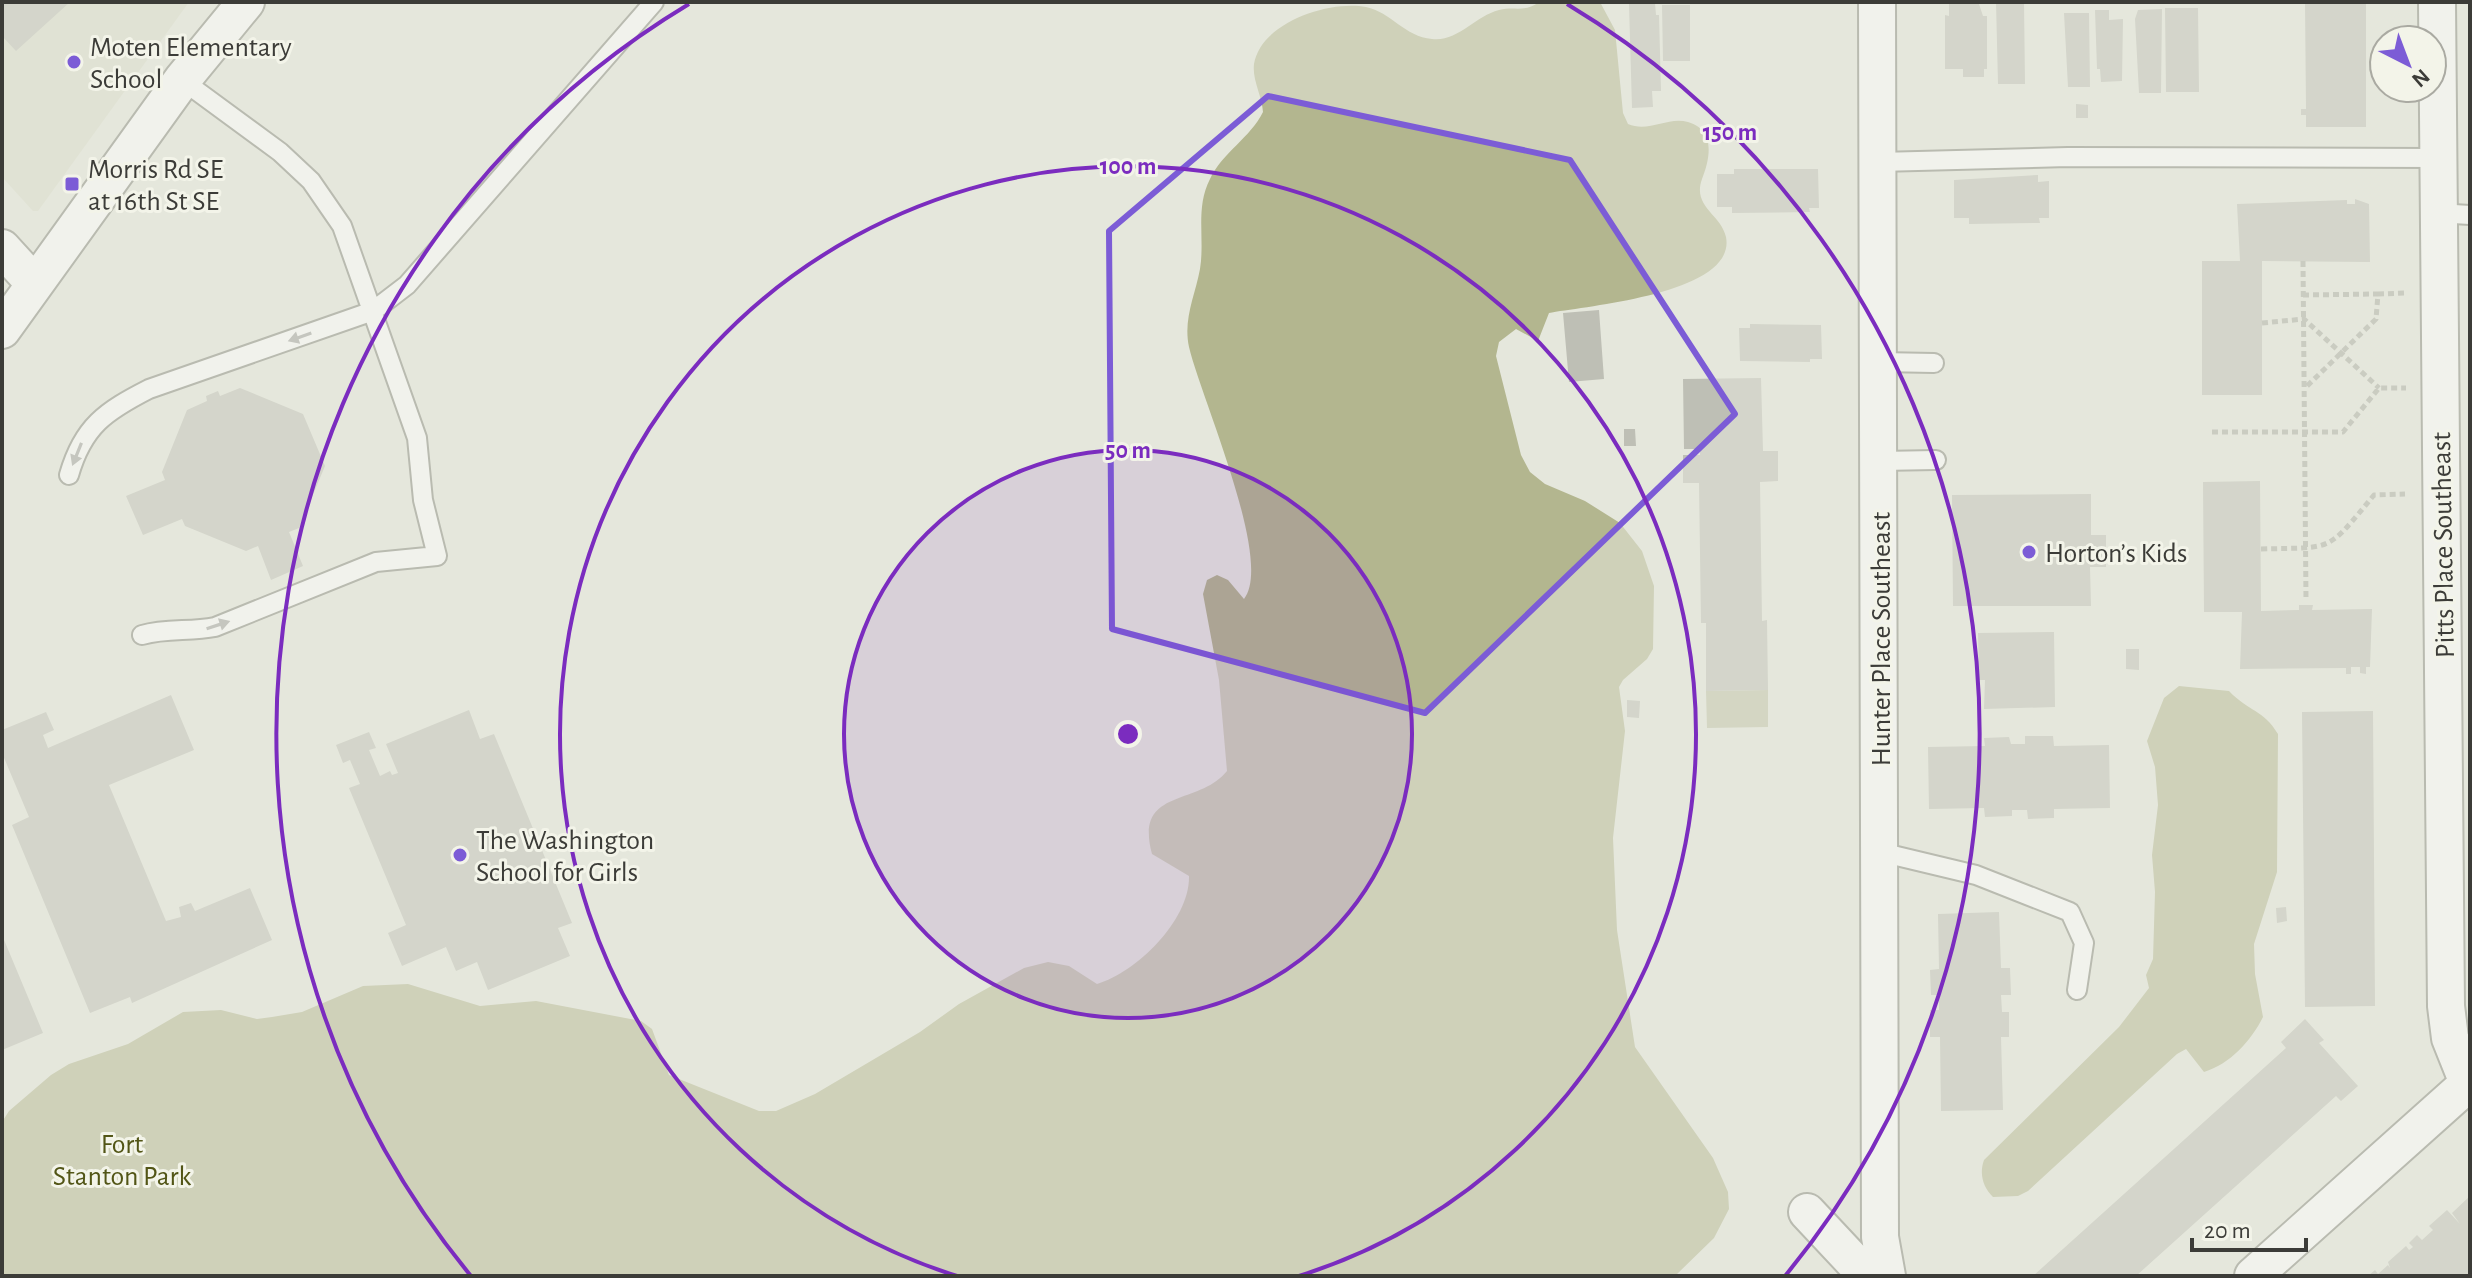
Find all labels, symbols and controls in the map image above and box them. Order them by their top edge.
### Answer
north arrow [2368,24,2448,104]
place label: Moten Elementary School [90,34,292,94]
marker: Moten Elementary School [65,53,83,71]
text: N [2408,65,2434,91]
text: 150 m [1703,121,1757,145]
text: 100 m [1100,155,1156,179]
place label: Morris Rd SE at 16th St SE [88,156,223,216]
marker: Morris Rd SE at 16th St SE [63,175,81,193]
one-way arrow [287,331,311,343]
street label: Pitts Place Southeast [2428,432,2460,658]
text: 50 m [1105,439,1151,463]
one-way arrow [70,442,83,466]
street label: Hunter Place Southeast [1868,512,1896,766]
place label: Horton’s Kids [2045,540,2187,568]
marker: Horton’s Kids [2020,543,2038,561]
one-way arrow [207,618,231,630]
centre of rings [1114,720,1142,748]
place label: The Washington School for Girls [476,827,654,887]
marker: The Washington School for Girls [451,846,469,864]
park label: Fort Stanton Park [53,1131,192,1191]
scale bar [2192,1202,2306,1252]
text: 20 m [2204,1219,2251,1243]

